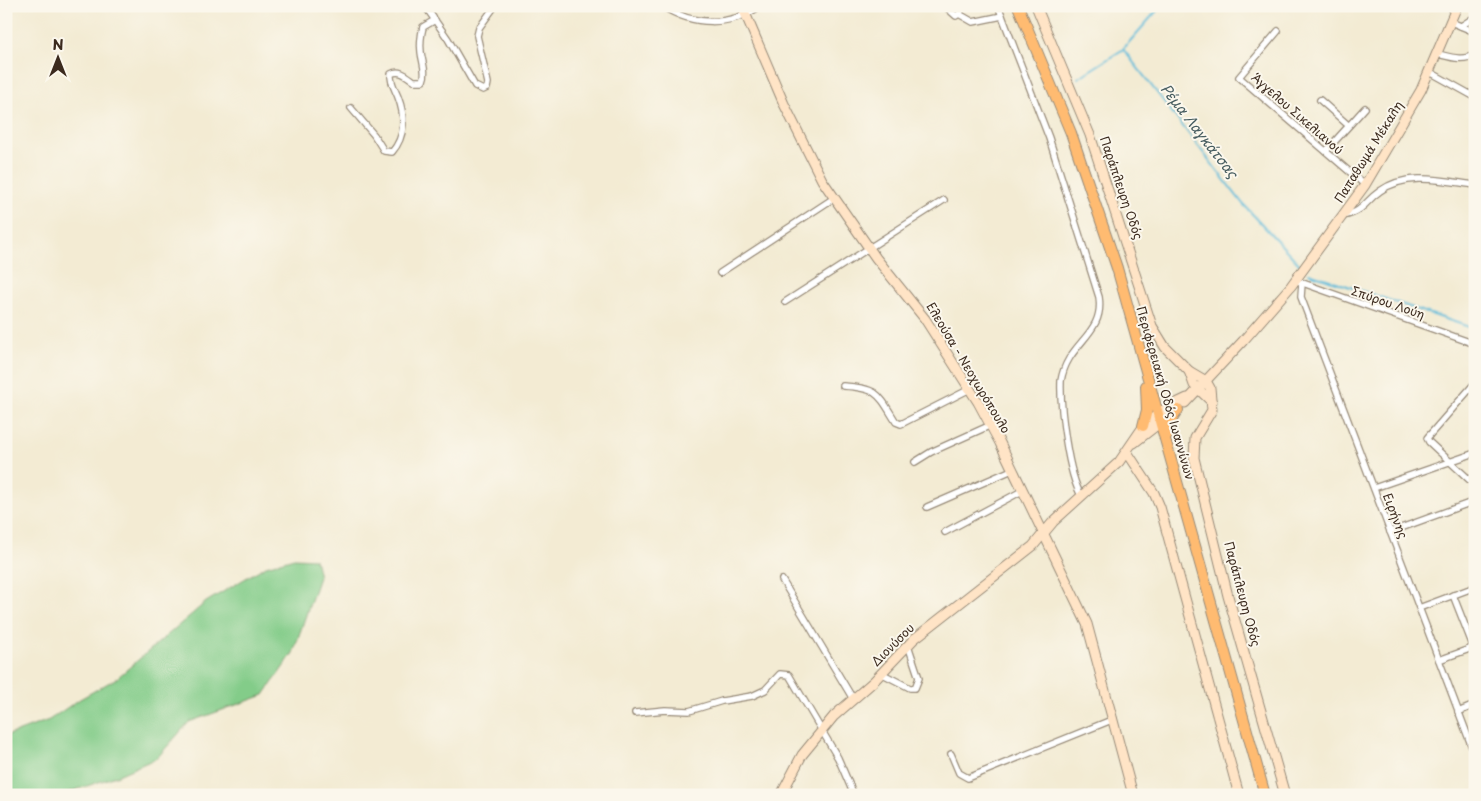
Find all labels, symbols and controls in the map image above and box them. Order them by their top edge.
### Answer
north arrow [32,32,82,82]
text: N [52,34,64,55]
street label: Άγγελου Σικελιανού [1248,68,1348,158]
water label: Ρέμα Λαγκάτσας [1156,79,1244,184]
street label: Παπαθωμά Μέκαλη [1330,97,1407,206]
street label: Παράπλευρη Οδός [1096,134,1148,242]
street label: Σπύρου Λούη [1349,281,1427,323]
street label: Ελεούσα - Νεοχωρόπουλο [922,298,1015,437]
street label: Περιφερειακή Οδός Ιωαννίνων [1132,304,1199,482]
street label: Ειρήνης [1379,490,1413,541]
street label: Παράπλευρη Οδός [1220,539,1266,648]
street label: Διονύσου [867,619,918,670]

